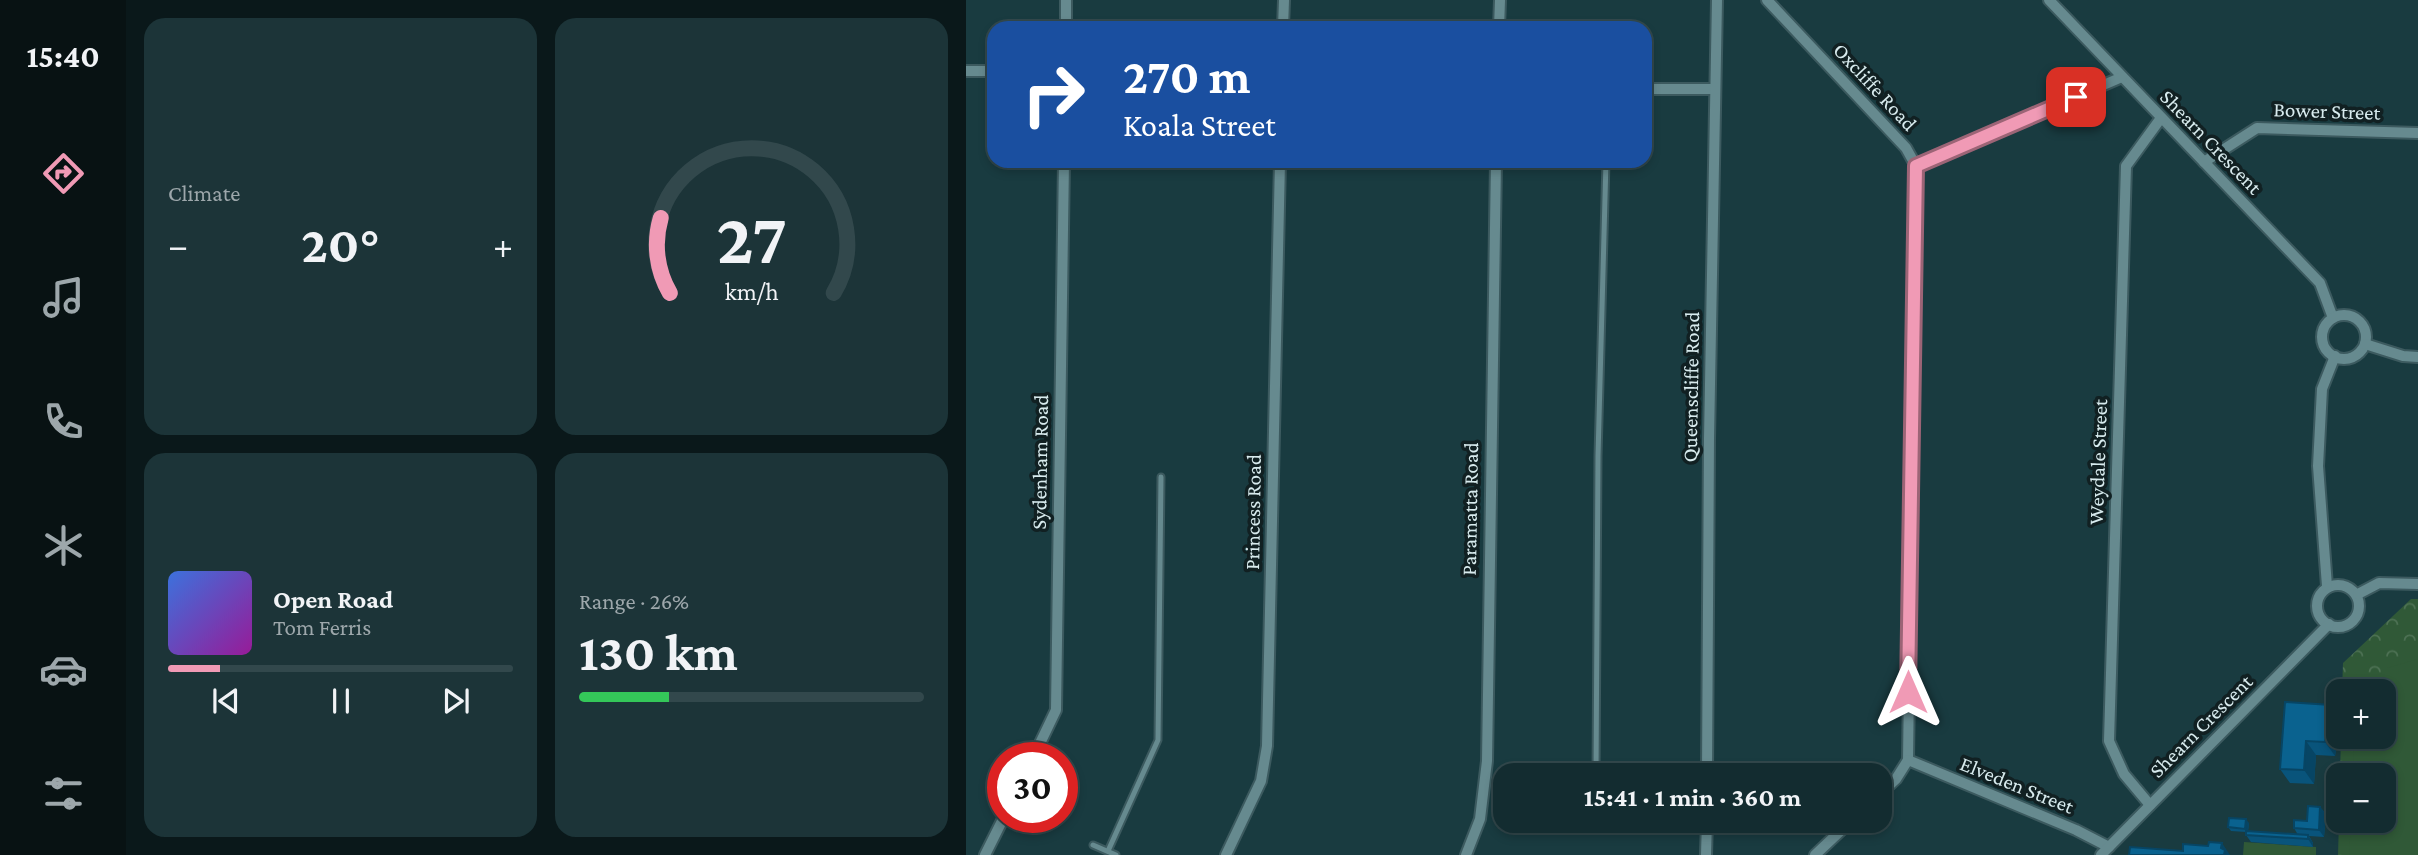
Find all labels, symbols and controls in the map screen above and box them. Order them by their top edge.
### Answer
text: 15:40 [26,38,100,74]
street label: Oxcliffe Road [1828,38,1922,136]
icon: right [1008,49,1099,140]
text: 270 m [1123,49,1251,104]
pin [2046,67,2106,127]
icon: arrive [2057,78,2095,116]
street label: Shearn Crescent [2155,85,2267,200]
street label: Bower Street [2273,97,2382,125]
text: Koala Street [1123,107,1276,143]
icon: directions [39,149,88,198]
text: Climate [168,180,240,206]
text: 27 [716,198,787,279]
text: 20° [301,215,380,273]
text: − [168,224,188,266]
text: + [493,224,513,266]
icon: music [39,273,88,322]
text: km/h [725,277,778,304]
street label: Queenscliffe Road [1678,311,1704,463]
street label: Sydenham Road [1027,394,1053,530]
icon: phone [39,397,88,446]
street label: Weydale Street [2084,398,2112,525]
street label: Paramatta Road [1457,442,1483,576]
street label: Princess Road [1240,454,1266,570]
icon: climate [39,521,88,570]
text: Open Road [273,585,393,614]
text: Range · 26% [579,588,689,614]
text: Tom Ferris [273,614,371,640]
text: 130 km [579,623,738,681]
icon: car [39,645,88,694]
position arrow [1871,655,1945,729]
street label: Shearn Crescent [2145,669,2258,782]
map controls [2326,679,2396,833]
button: + [2326,679,2396,749]
icon: previous [207,682,245,720]
icon: pause [322,682,360,720]
icon: next [437,682,475,720]
speed limit sign: 30 [987,742,1078,833]
street label: Elveden Street [1957,751,2078,819]
button: − [2326,763,2396,833]
icon: filters [39,769,88,818]
text: 15:41 · 1 min · 360 m [1584,783,1801,812]

